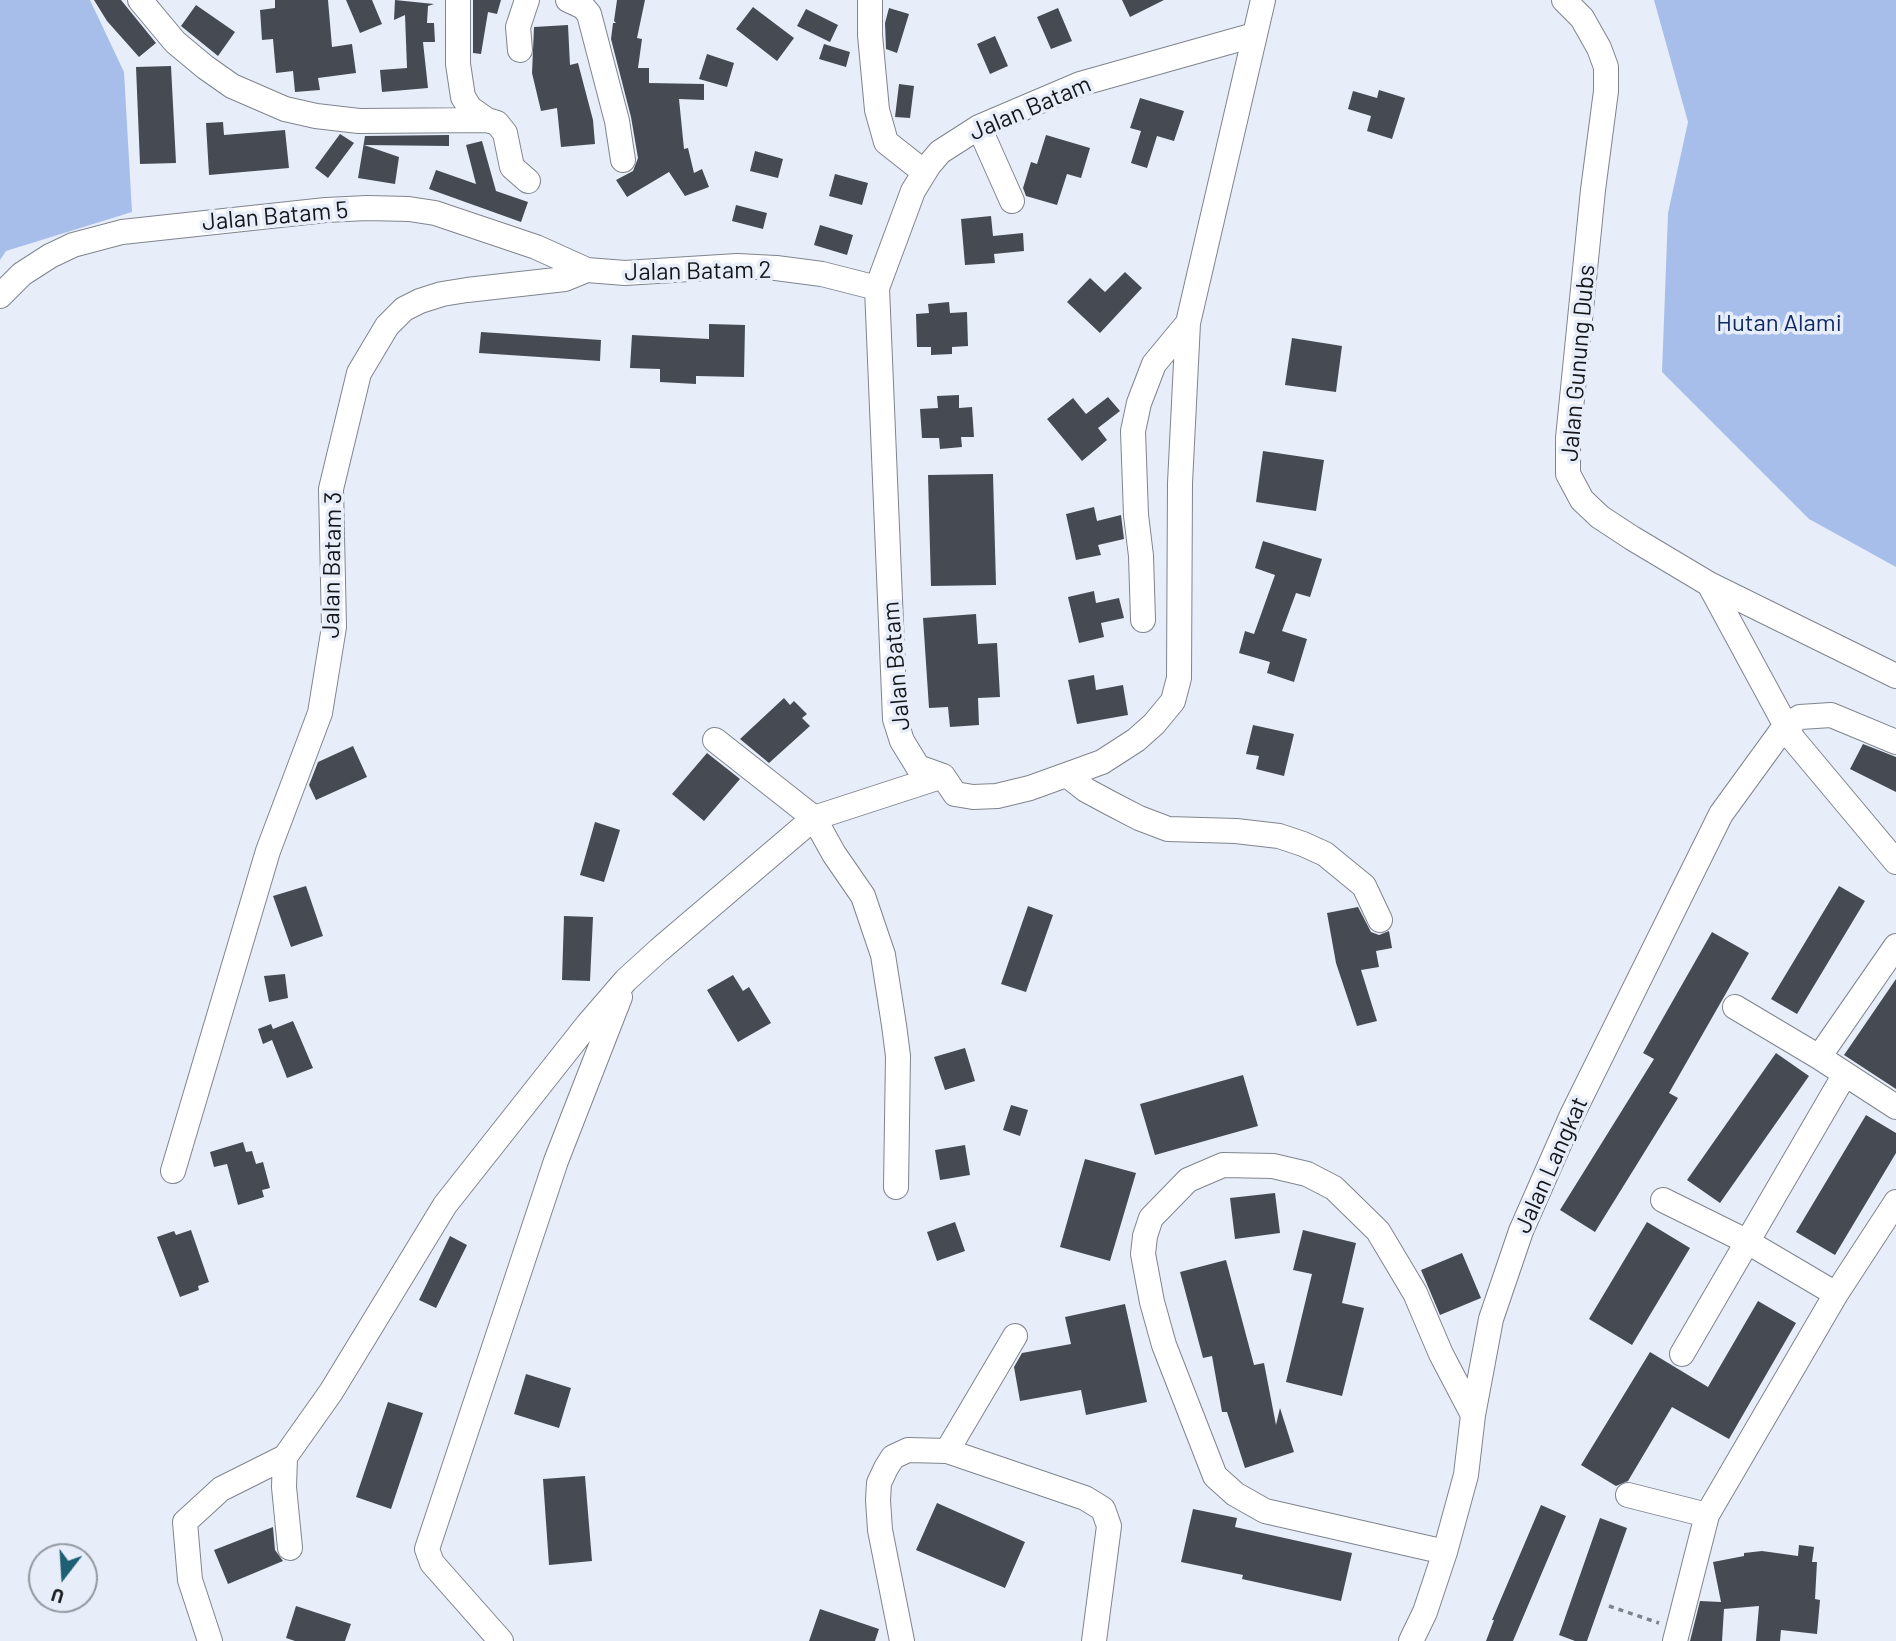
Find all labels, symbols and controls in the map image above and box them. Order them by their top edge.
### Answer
street label: Jalan Batam [965,69,1095,147]
street label: Jalan Batam 5 [201,195,349,237]
street label: Jalan Batam 2 [624,255,772,287]
street label: Jalan Gunung Dubs [1555,263,1601,463]
park label: Hutan Alami [1716,309,1842,337]
street label: Jalan Batam 3 [316,491,348,639]
street label: Jalan Batam [876,600,916,732]
street label: Jalan Langkat [1508,1092,1594,1238]
north arrow [28,1543,98,1613]
text: U [48,1584,66,1609]

